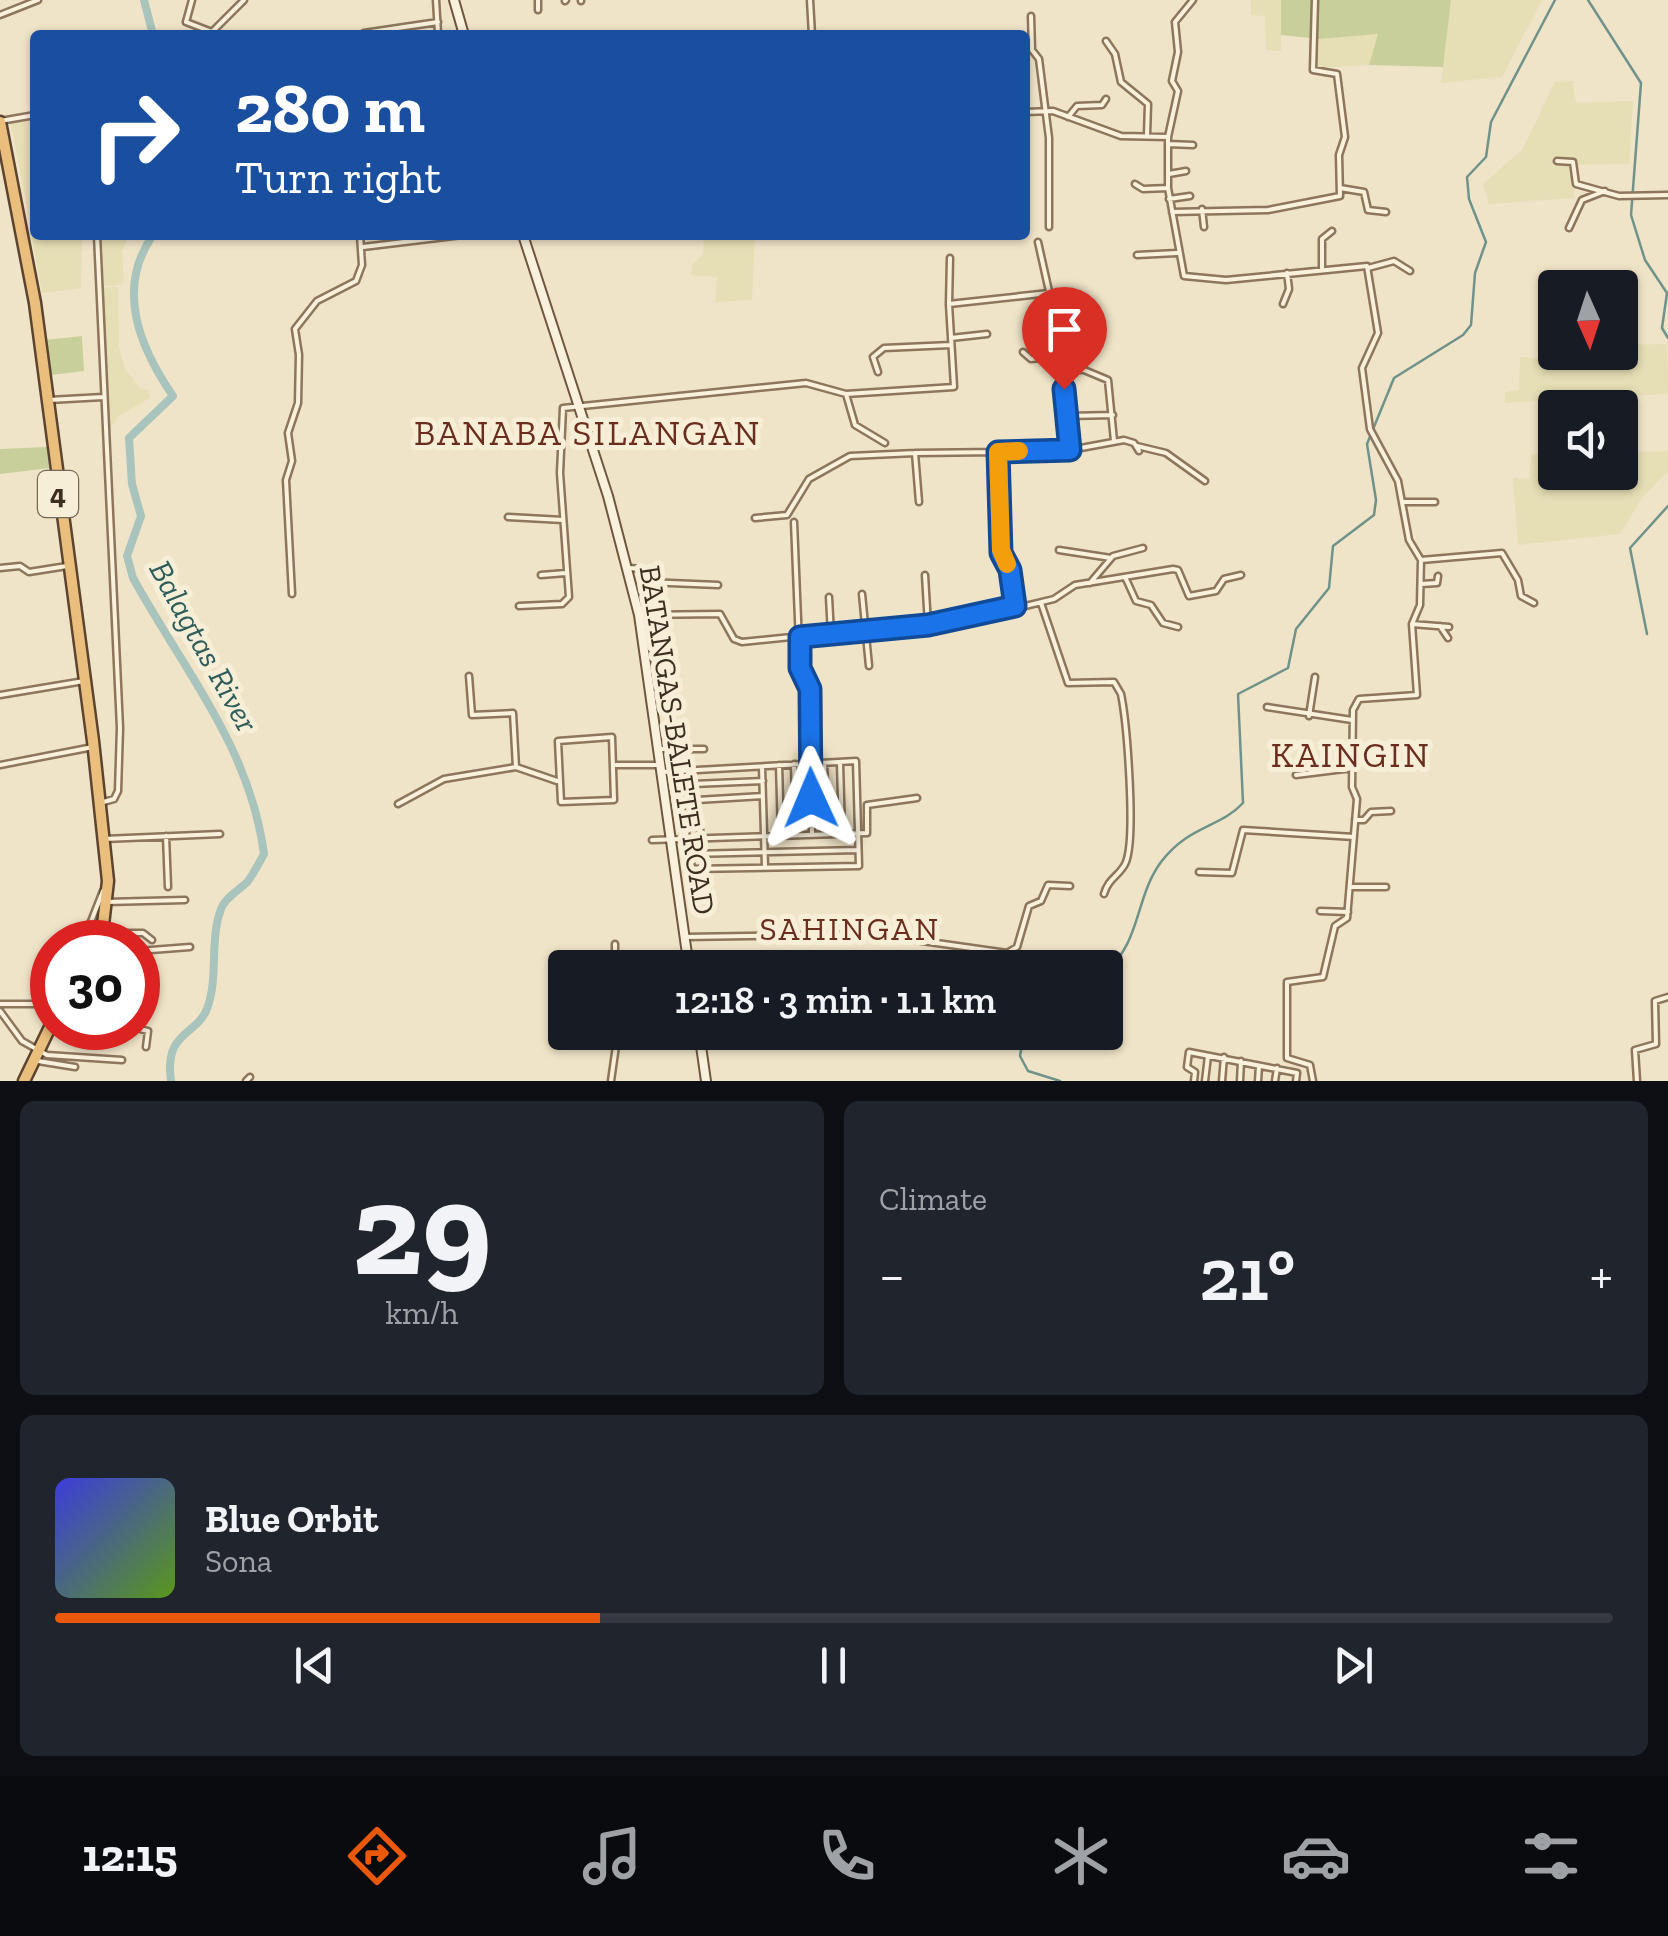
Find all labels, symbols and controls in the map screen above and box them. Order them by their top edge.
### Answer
text: 280 m [235,66,425,150]
icon: right [70,70,200,200]
text: Turn right [235,151,441,205]
north arrow [1538,270,1638,370]
map controls [1538,270,1638,490]
pin [1022,287,1107,390]
icon: arrive [1037,302,1092,357]
button: sound [1538,390,1638,490]
district label: BANABA SILANGAN [414,412,762,454]
road number: 4 [38,471,78,517]
water label: Balagtas River [141,554,267,739]
street label: BATANGAS-BALETE ROAD [632,563,722,917]
district label: KAINGIN [1271,734,1431,776]
position arrow [759,746,863,850]
district label: SAHINGAN [759,910,941,948]
speed limit sign: 30 [30,920,160,1050]
text: 12:18 · 3 min · 1.1 km [675,977,996,1023]
text: 29 [352,1151,492,1307]
text: Climate [879,1180,987,1218]
text: 21° [1199,1229,1295,1319]
text: − [879,1242,905,1308]
text: + [1590,1242,1613,1308]
text: km/h [385,1294,459,1332]
text: Blue Orbit [205,1496,378,1542]
text: Sona [205,1542,272,1580]
icon: previous [287,1638,342,1693]
icon: pause [806,1638,861,1693]
icon: next [1326,1638,1381,1693]
icon: directions [342,1821,412,1891]
icon: music [577,1821,647,1891]
icon: phone [812,1821,882,1891]
icon: climate [1046,1821,1116,1891]
icon: car [1281,1821,1351,1891]
icon: filters [1516,1821,1586,1891]
text: 12:15 [82,1829,178,1883]

